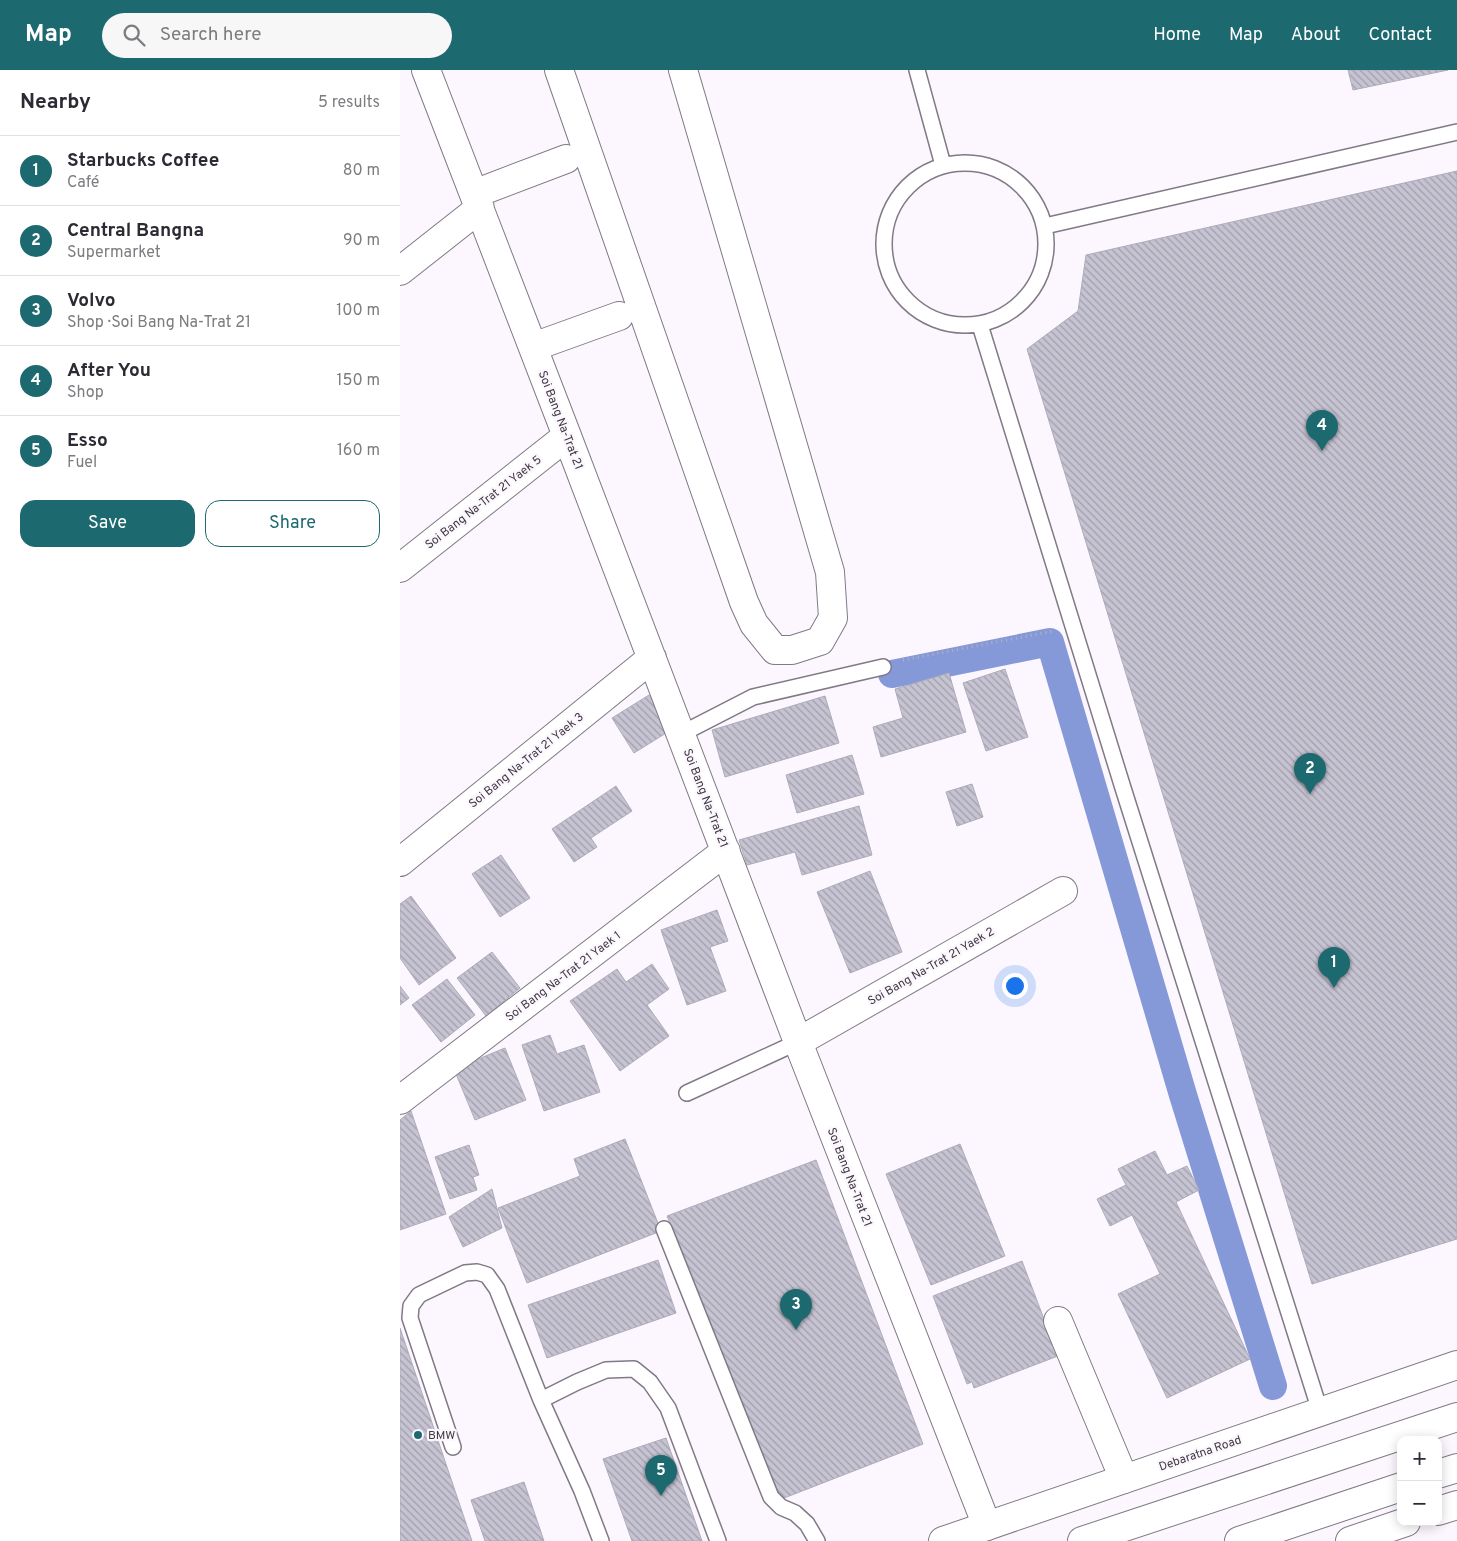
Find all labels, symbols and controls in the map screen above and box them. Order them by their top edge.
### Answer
search box [102,13,452,58]
text: Map [25,20,72,50]
icon: search [120,21,148,49]
text: Search here [160,23,261,47]
text: Home [1153,24,1201,47]
text: Map [1229,24,1263,47]
text: About [1291,24,1340,47]
text: Contact [1368,24,1432,47]
text: Nearby [20,89,91,116]
text: 5 results [318,93,380,113]
text: Starbucks Coffee [67,149,219,173]
text: 1 [33,161,39,181]
text: 80 m [343,161,380,181]
text: Café [67,173,99,193]
text: Central Bangna [67,219,204,243]
text: 2 [31,231,41,251]
text: 90 m [343,231,380,251]
text: Supermarket [67,243,161,263]
text: Volvo [67,289,116,313]
text: 3 [31,301,41,321]
text: 100 m [336,301,380,321]
text: Shop · Soi Bang Na-Trat 21 [67,313,251,333]
text: After You [67,359,151,383]
street label: Soi Bang Na-Trat 21 [534,369,586,472]
text: 4 [31,371,41,391]
text: 150 m [337,371,380,391]
text: Shop [67,383,104,403]
pin: 4 [1306,410,1338,451]
text: Esso [67,429,108,453]
text: 5 [31,441,41,461]
text: 160 m [337,441,380,461]
street label: Soi Bang Na-Trat 21 Yaek 5 [422,452,545,553]
text: Fuel [67,453,97,473]
button: Save [20,500,195,547]
button: Share [205,500,380,547]
street label: Soi Bang Na-Trat 21 Yaek 3 [466,709,587,812]
street label: Soi Bang Na-Trat 21 [679,747,731,850]
pin: 2 [1294,753,1326,794]
street label: Soi Bang Na-Trat 21 Yaek 2 [865,924,998,1010]
street label: Soi Bang Na-Trat 21 Yaek 1 [503,928,625,1026]
pin: 1 [1318,947,1350,988]
your location [1002,973,1028,999]
street label: Soi Bang Na-Trat 21 [823,1126,875,1229]
pin: 3 [780,1289,812,1330]
place label: BMW [428,1428,455,1444]
marker: BMW [412,1429,424,1441]
street label: Debaratna Road [1157,1432,1244,1476]
map controls [1397,1436,1442,1526]
button: + [1397,1436,1442,1481]
pin: 5 [645,1455,677,1496]
button: − [1397,1481,1442,1526]

